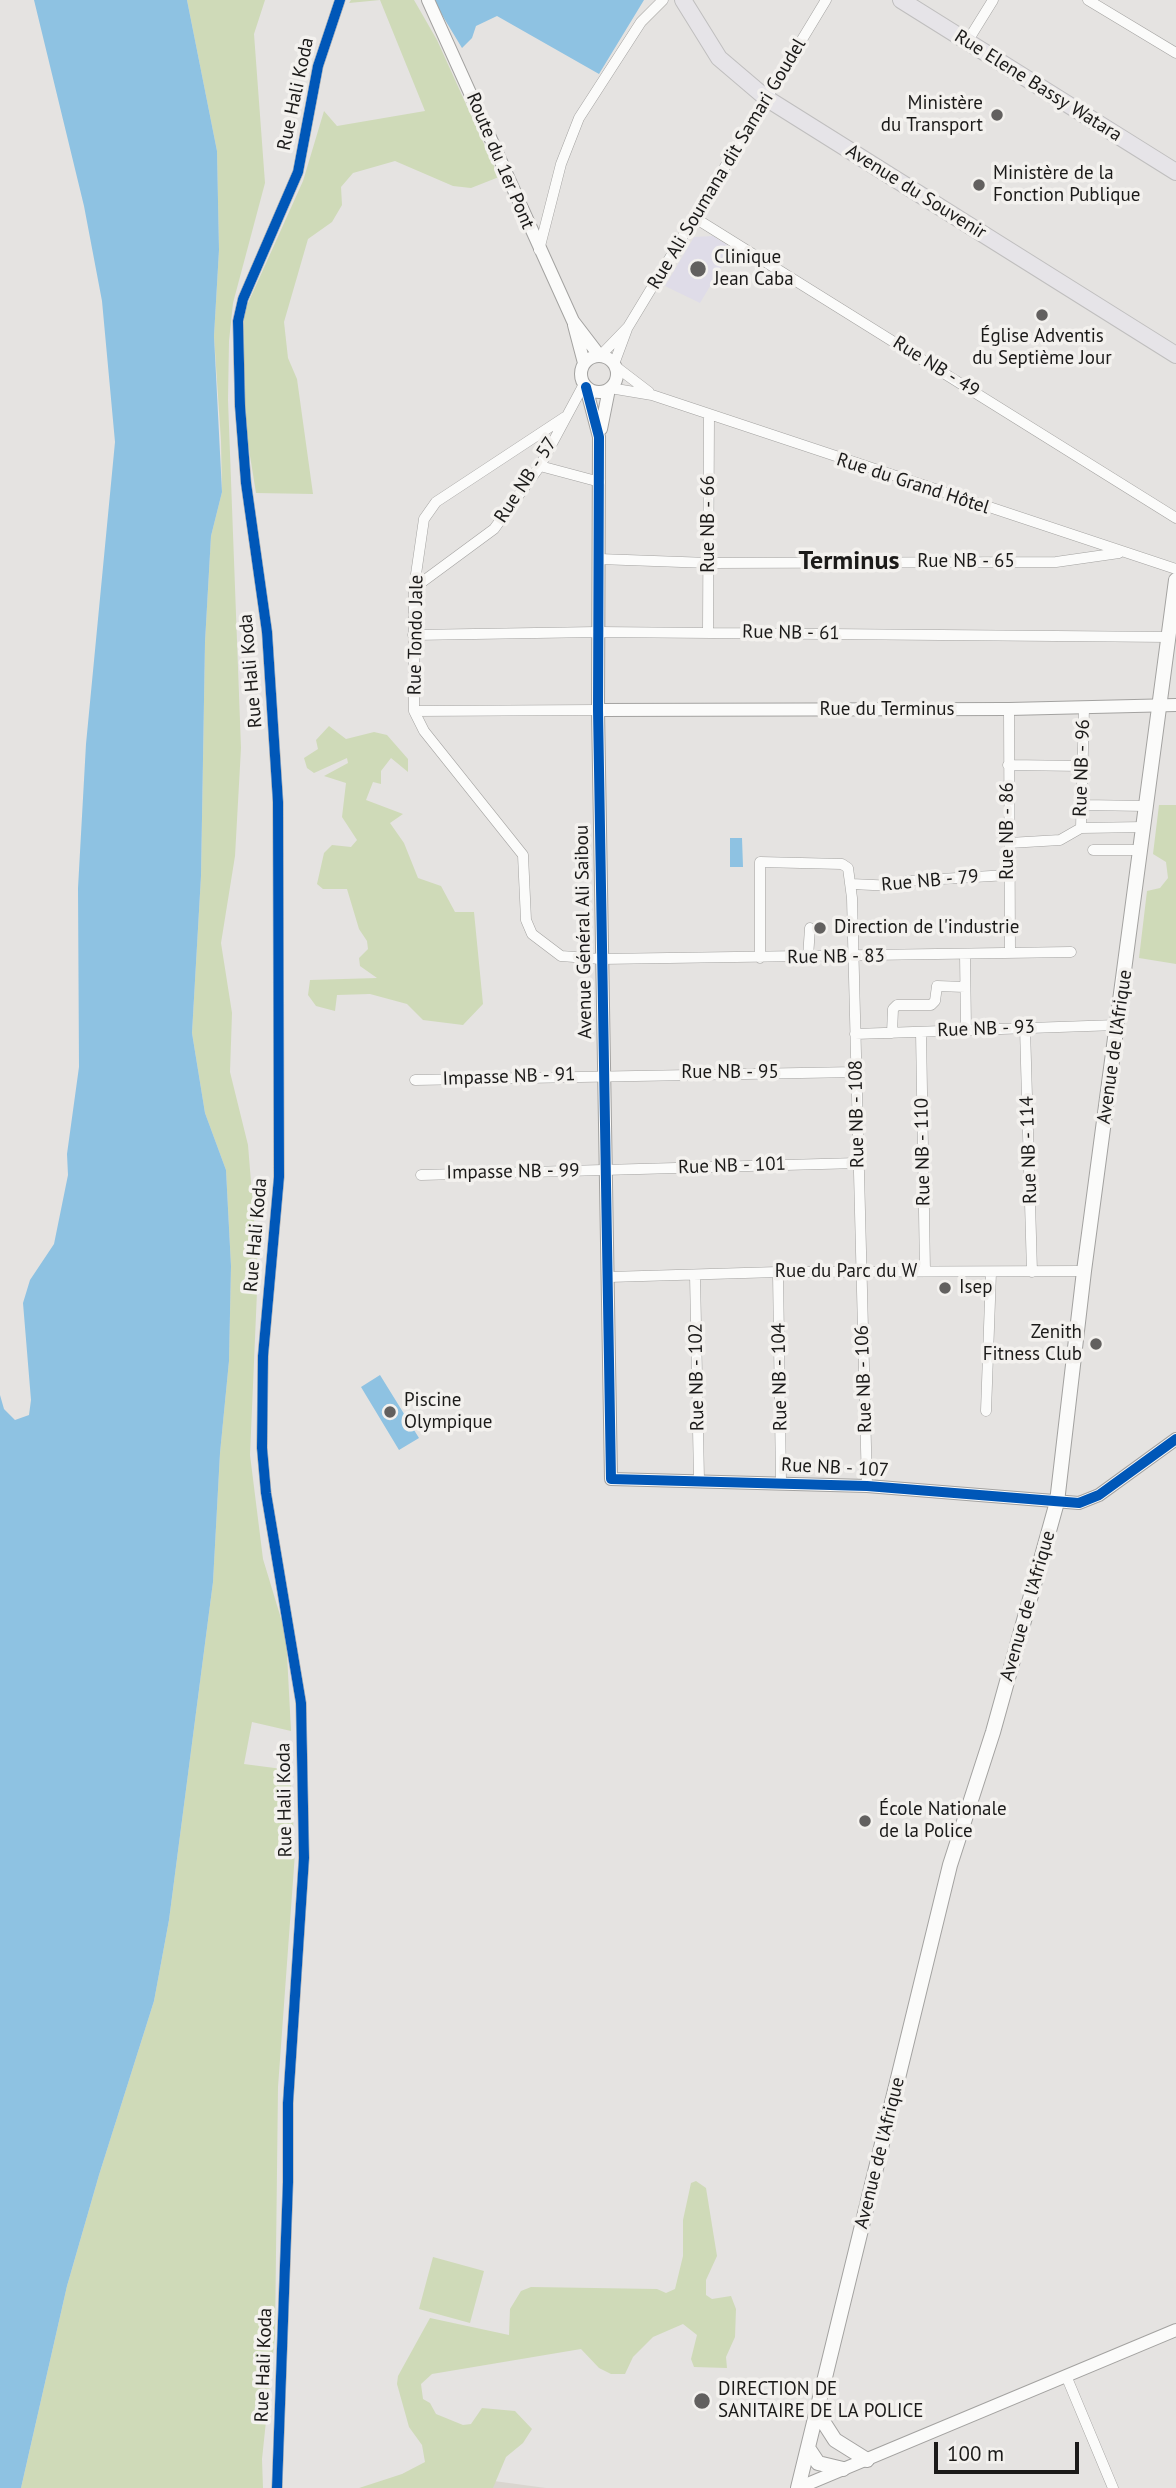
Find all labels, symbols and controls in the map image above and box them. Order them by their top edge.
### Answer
street label: Rue Elene Bassy Watara [950,25,1126,147]
street label: Rue Ali Soumana dit Samari Goudel [643,35,811,293]
street label: Rue Hali Koda [273,36,319,152]
street label: Route du 1er Pont [461,89,539,233]
place label: Ministère du Transport [881,93,983,137]
marker: Ministère du Transport [989,107,1005,123]
street label: Avenue du Souvenir [842,140,990,244]
place label: Ministère de la Fonction Publique [993,163,1140,207]
marker: Ministère de la Fonction Publique [971,177,987,193]
place label: Clinique Jean Caba [714,247,794,291]
marker: Clinique Jean Caba [688,259,708,279]
marker: Église Adventis du Septième Jour [1034,307,1050,323]
place label: Église Adventis du Septième Jour [972,326,1112,370]
street label: Rue NB - 49 [889,331,983,403]
street label: Rue NB - 57 [490,433,562,527]
street label: Rue du Grand Hôtel [834,449,992,519]
street label: Rue NB - 66 [698,475,720,573]
district label: Terminus [799,546,899,578]
street label: Rue NB - 65 [917,551,1015,573]
street label: Rue Tondo Jale [404,575,428,695]
street label: Rue Hali Koda [235,613,267,729]
street label: Rue NB - 61 [742,621,840,645]
street label: Rue du Terminus [820,699,954,721]
street label: Rue NB - 96 [1069,719,1095,817]
street label: Rue NB - 86 [997,782,1019,880]
street label: Avenue Général Ali Saibou [571,825,597,1039]
street label: Rue NB - 79 [880,865,980,897]
place label: Direction de l'industrie [834,917,1019,939]
marker: Direction de l'industrie [812,920,828,936]
street label: Rue NB - 83 [787,945,885,969]
street label: Avenue de l'Afrique [1093,968,1137,1126]
street label: Rue NB - 93 [937,1016,1035,1042]
street label: Rue NB - 108 [845,1060,869,1168]
street label: Rue NB - 95 [681,1062,779,1084]
street label: Impasse NB - 91 [442,1063,576,1091]
street label: Rue NB - 114 [1016,1096,1042,1204]
street label: Rue NB - 110 [911,1098,935,1206]
street label: Rue NB - 101 [678,1153,786,1179]
street label: Impasse NB - 99 [446,1159,580,1185]
street label: Rue Hali Koda [240,1177,272,1293]
street label: Rue du Parc du W [775,1261,917,1283]
place label: Isep [959,1277,992,1299]
marker: Isep [937,1280,953,1296]
place label: Zenith Fitness Club [983,1322,1082,1366]
street label: Rue NB - 102 [685,1323,709,1431]
street label: Rue NB - 104 [768,1323,792,1431]
street label: Rue NB - 106 [851,1325,877,1433]
marker: Zenith Fitness Club [1088,1336,1104,1352]
place label: Piscine Olympique [404,1390,492,1434]
marker: Piscine Olympique [382,1404,398,1420]
street label: Rue NB - 107 [780,1454,890,1482]
street label: Avenue de l'Afrique [996,1528,1060,1684]
street label: Rue Hali Koda [273,1743,297,1857]
place label: École Nationale de la Police [879,1799,1007,1843]
marker: École Nationale de la Police [857,1813,873,1829]
street label: Avenue de l'Afrique [850,2075,910,2231]
street label: Rue Hali Koda [251,2307,277,2423]
place label: DIRECTION DE SANITAIRE DE LA POLICE [718,2379,923,2423]
marker: DIRECTION DE SANITAIRE DE LA POLICE [692,2391,712,2411]
scale bar [938,2428,1083,2472]
text: 100 m [947,2440,1004,2467]

